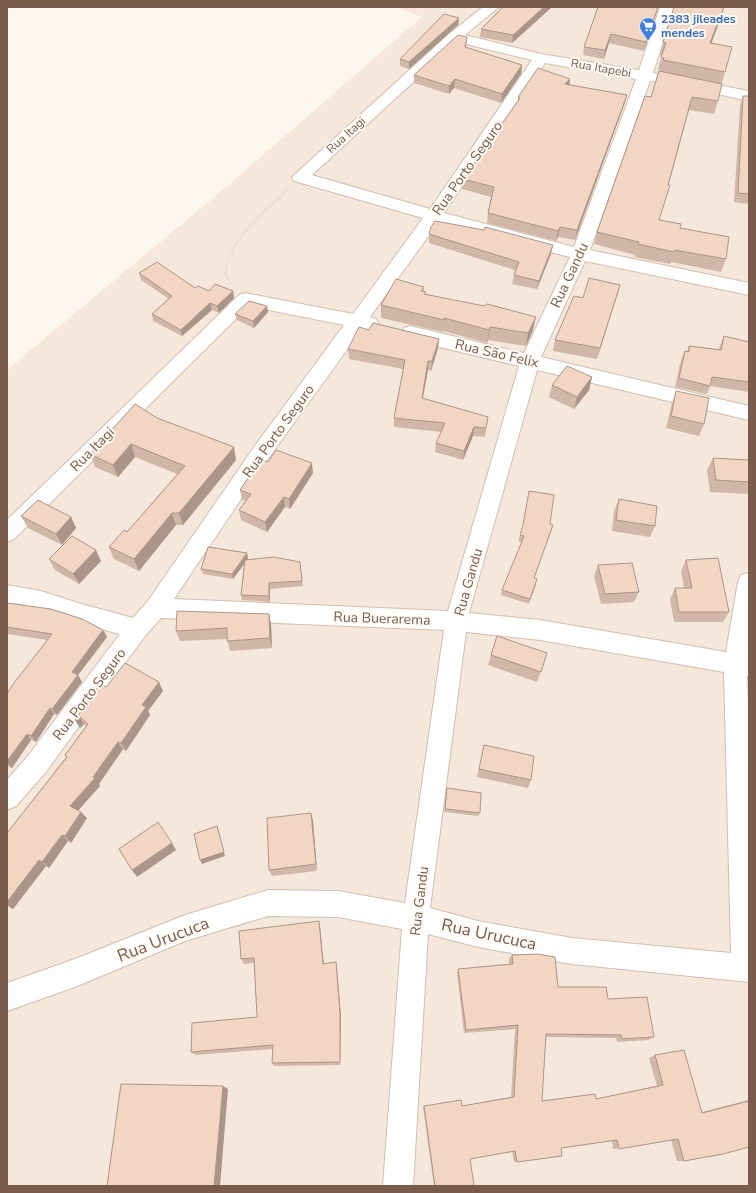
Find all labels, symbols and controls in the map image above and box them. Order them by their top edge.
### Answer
place label: 2383 jileades mendes [661,11,736,41]
supermarket icon: 2383 jileades mendes [638,16,658,41]
street label: Rua Itapebi [570,55,632,81]
street label: Rua Itagi [323,113,369,157]
street label: Rua Porto Seguro [428,117,507,219]
street label: Rua Gandu [546,240,593,311]
street label: Rua São Felix [453,335,541,372]
street label: Rua Porto Seguro [238,381,319,482]
street label: Rua Itagi [66,423,119,476]
street label: Rua Gandu [450,546,487,618]
street label: Rua Buerarema [333,607,431,630]
street label: Rua Porto Seguro [48,644,131,744]
street label: Rua Gandu [406,865,433,937]
street label: Rua Urucuca [114,911,212,967]
street label: Rua Urucuca [439,913,538,956]

